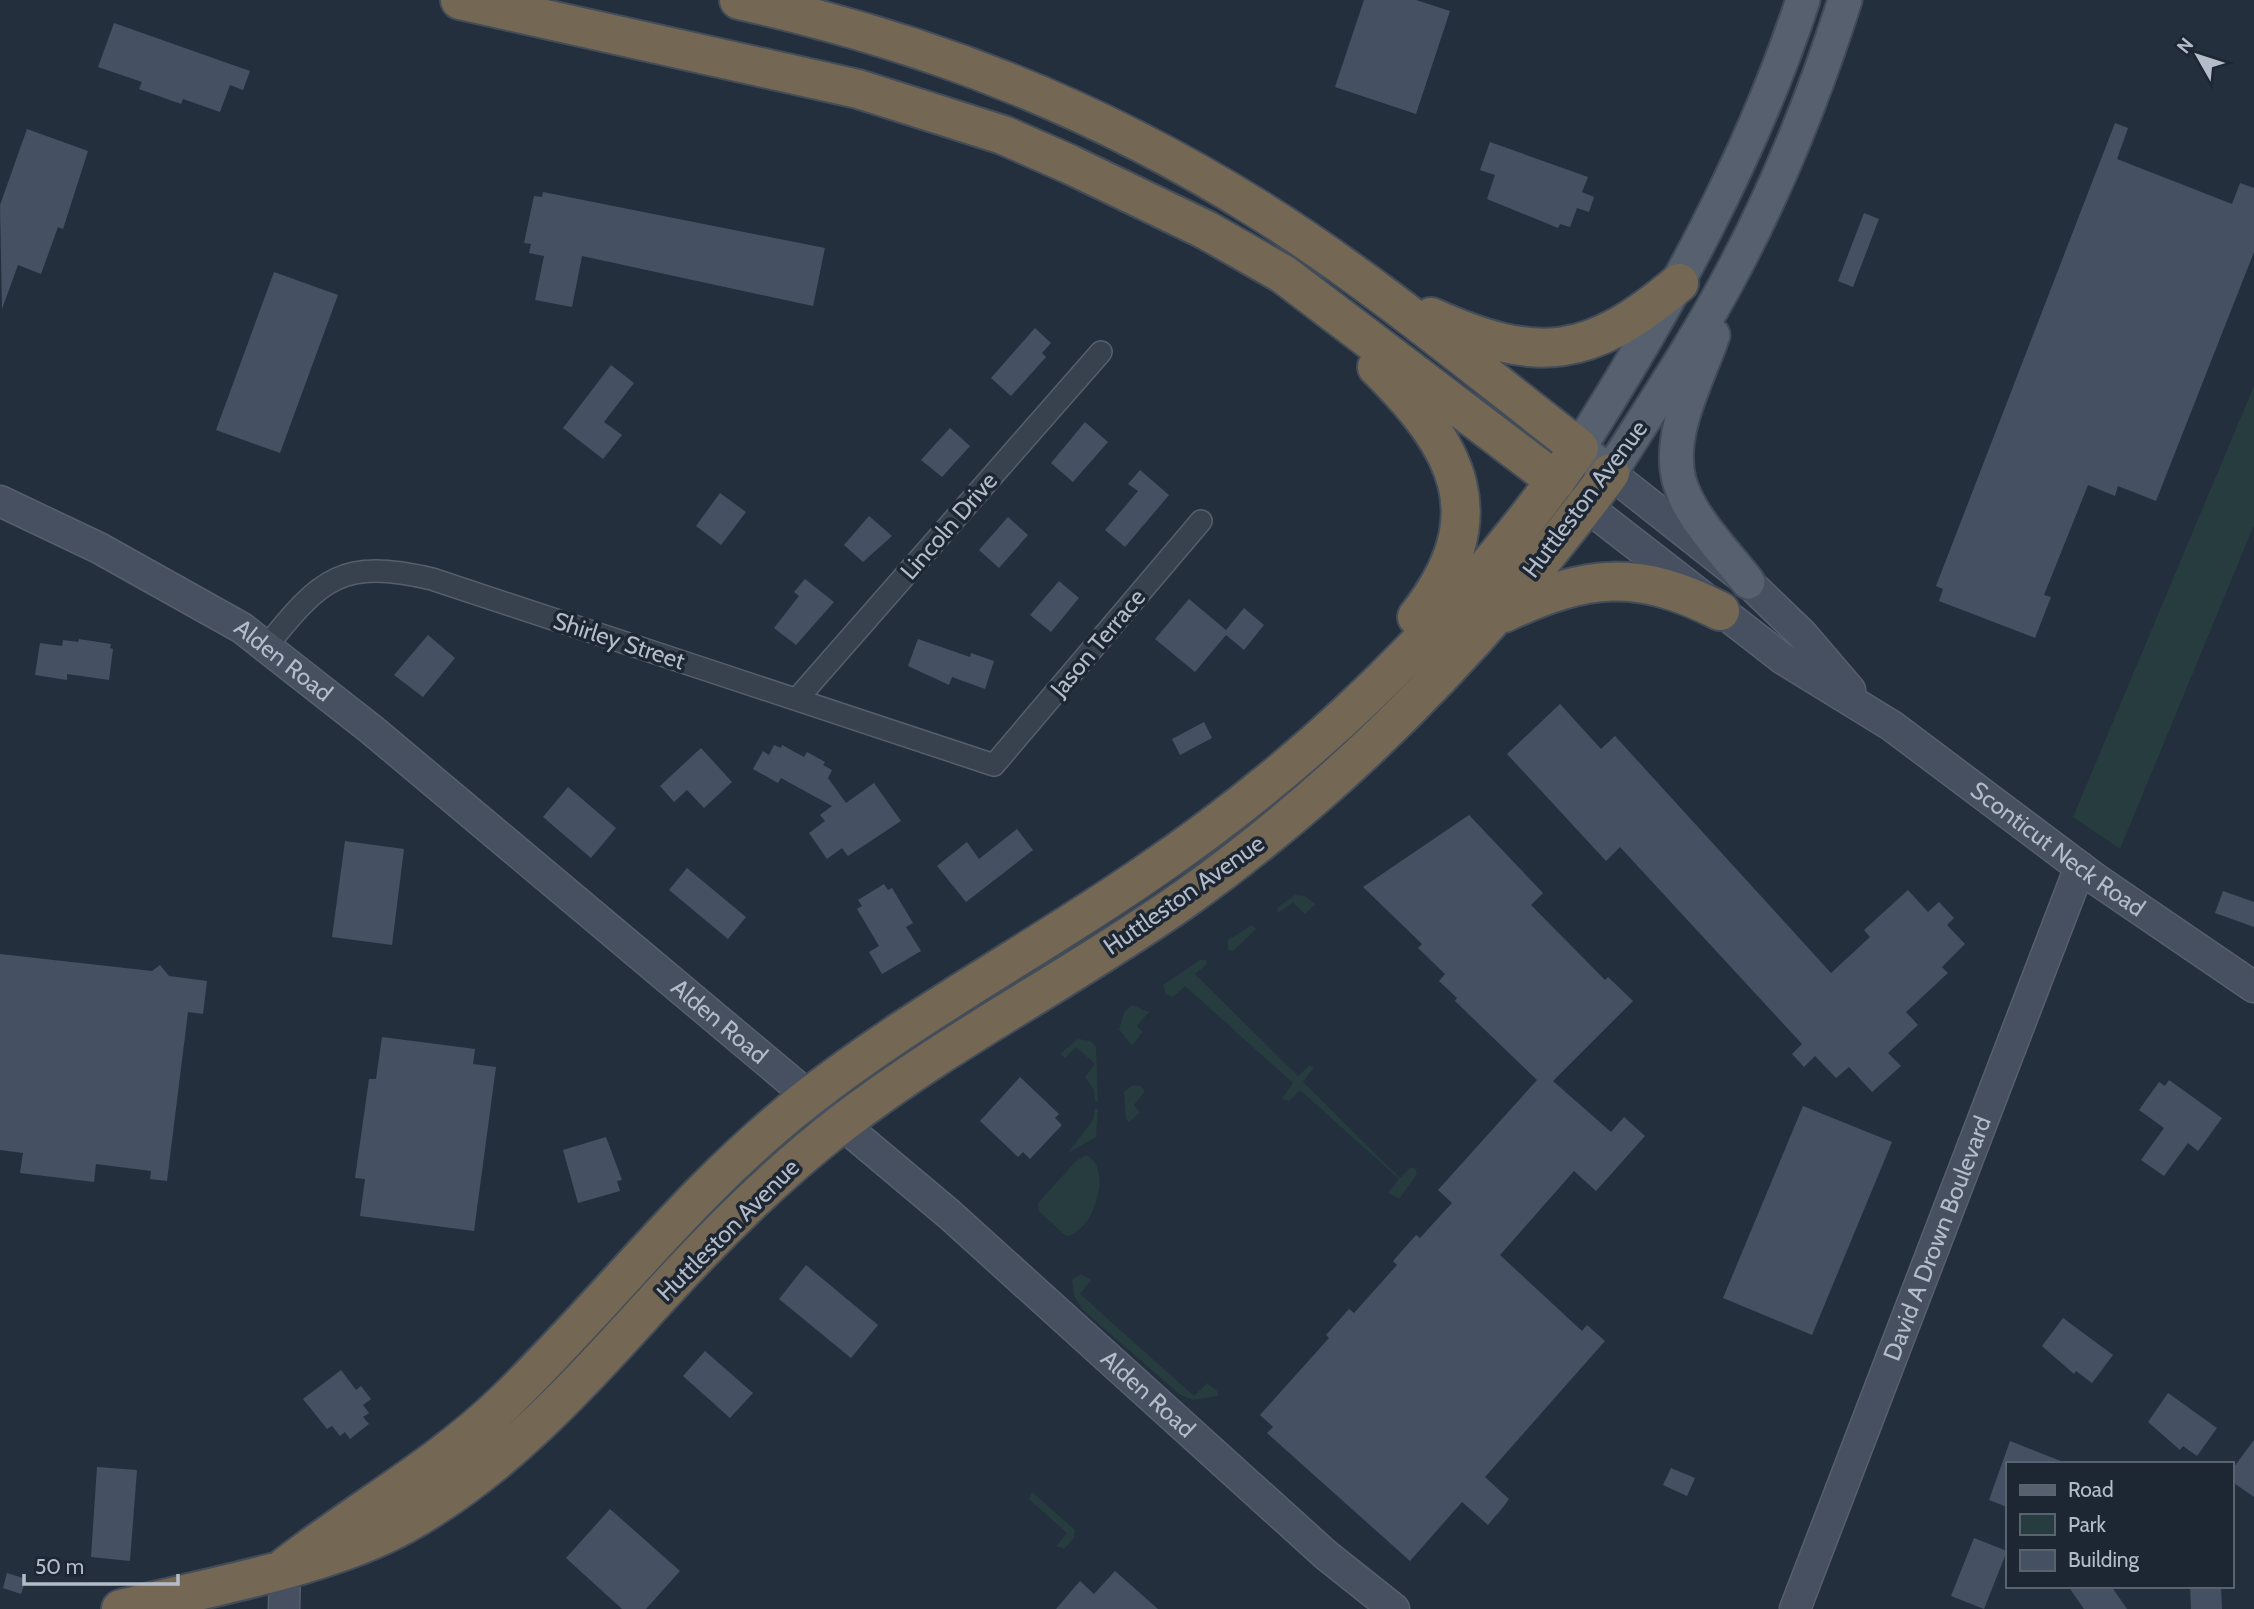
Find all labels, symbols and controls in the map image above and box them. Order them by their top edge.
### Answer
north arrow [2163,21,2233,91]
text: N [2172,33,2198,58]
street label: Huttleston Avenue [1516,414,1653,583]
street label: Lincoln Drive [894,466,1003,585]
street label: Jason Terrace [1043,583,1151,703]
street label: Shirley Street [550,606,689,675]
street label: Alden Road [229,613,339,707]
street label: Sconticut Neck Road [1965,775,2151,922]
street label: Huttleston Avenue [1098,828,1270,961]
street label: Alden Road [666,972,774,1070]
street label: David A Drown Boulevard [1877,1112,1997,1365]
street label: Huttleston Avenue [650,1152,805,1307]
street label: Alden Road [1095,1344,1201,1443]
legend [2006,1462,2233,1588]
text: Road [2068,1477,2114,1502]
text: Park [2068,1512,2106,1537]
scale bar [24,1542,178,1586]
text: Building [2068,1547,2140,1572]
text: 50 m [35,1554,84,1579]

